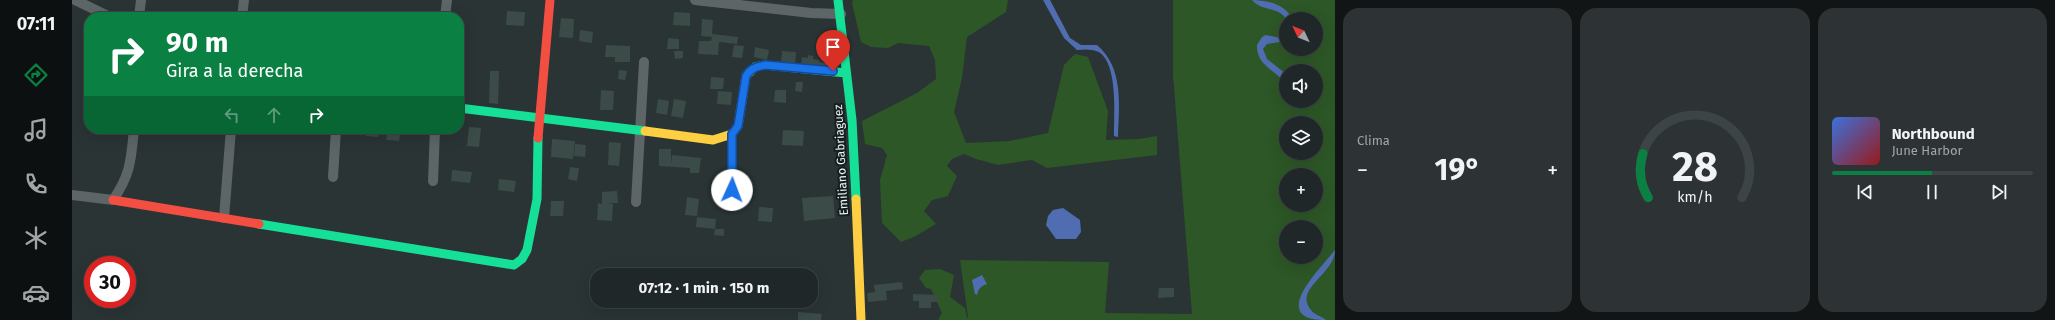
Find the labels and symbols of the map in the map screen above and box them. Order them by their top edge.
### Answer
north arrow [1279,12,1323,56]
pin [816,30,850,71]
street label: Emiliano Gabriaguez [831,104,851,216]
position arrow [711,169,753,211]
speed limit sign: 30 [84,256,136,308]

